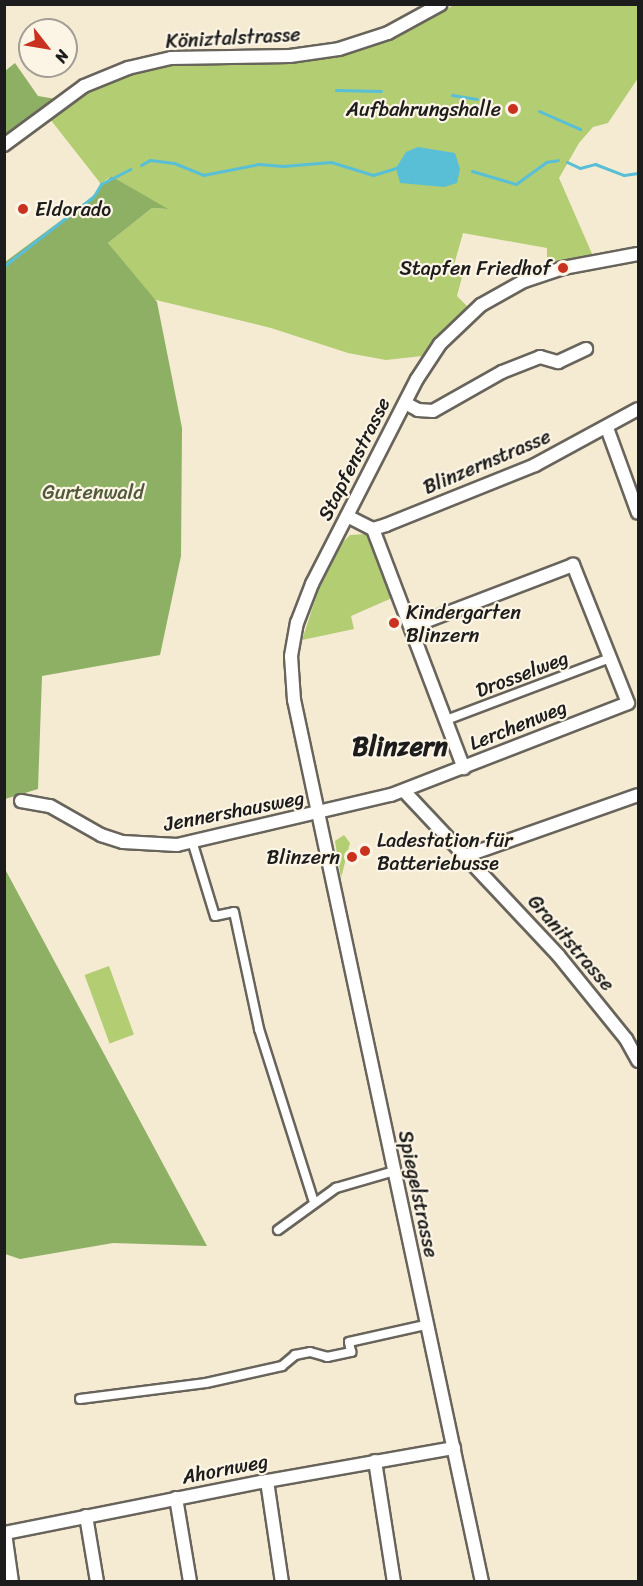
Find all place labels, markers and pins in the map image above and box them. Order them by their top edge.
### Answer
place label: Aufbahrungshalle [346,97,501,121]
marker: Aufbahrungshalle [506,102,520,116]
place label: Eldorado [35,197,111,221]
marker: Eldorado [16,202,30,216]
place label: Stapfen Friedhof [399,256,551,280]
marker: Stapfen Friedhof [556,261,570,275]
place label: Kindergarten Blinzern [406,600,521,647]
marker: Kindergarten Blinzern [387,616,401,630]
place label: Ladestation für Batteriebusse [377,828,513,875]
marker: Ladestation für Batteriebusse [358,844,372,858]
place label: Blinzern [267,845,340,869]
marker: Blinzern [345,850,359,864]

